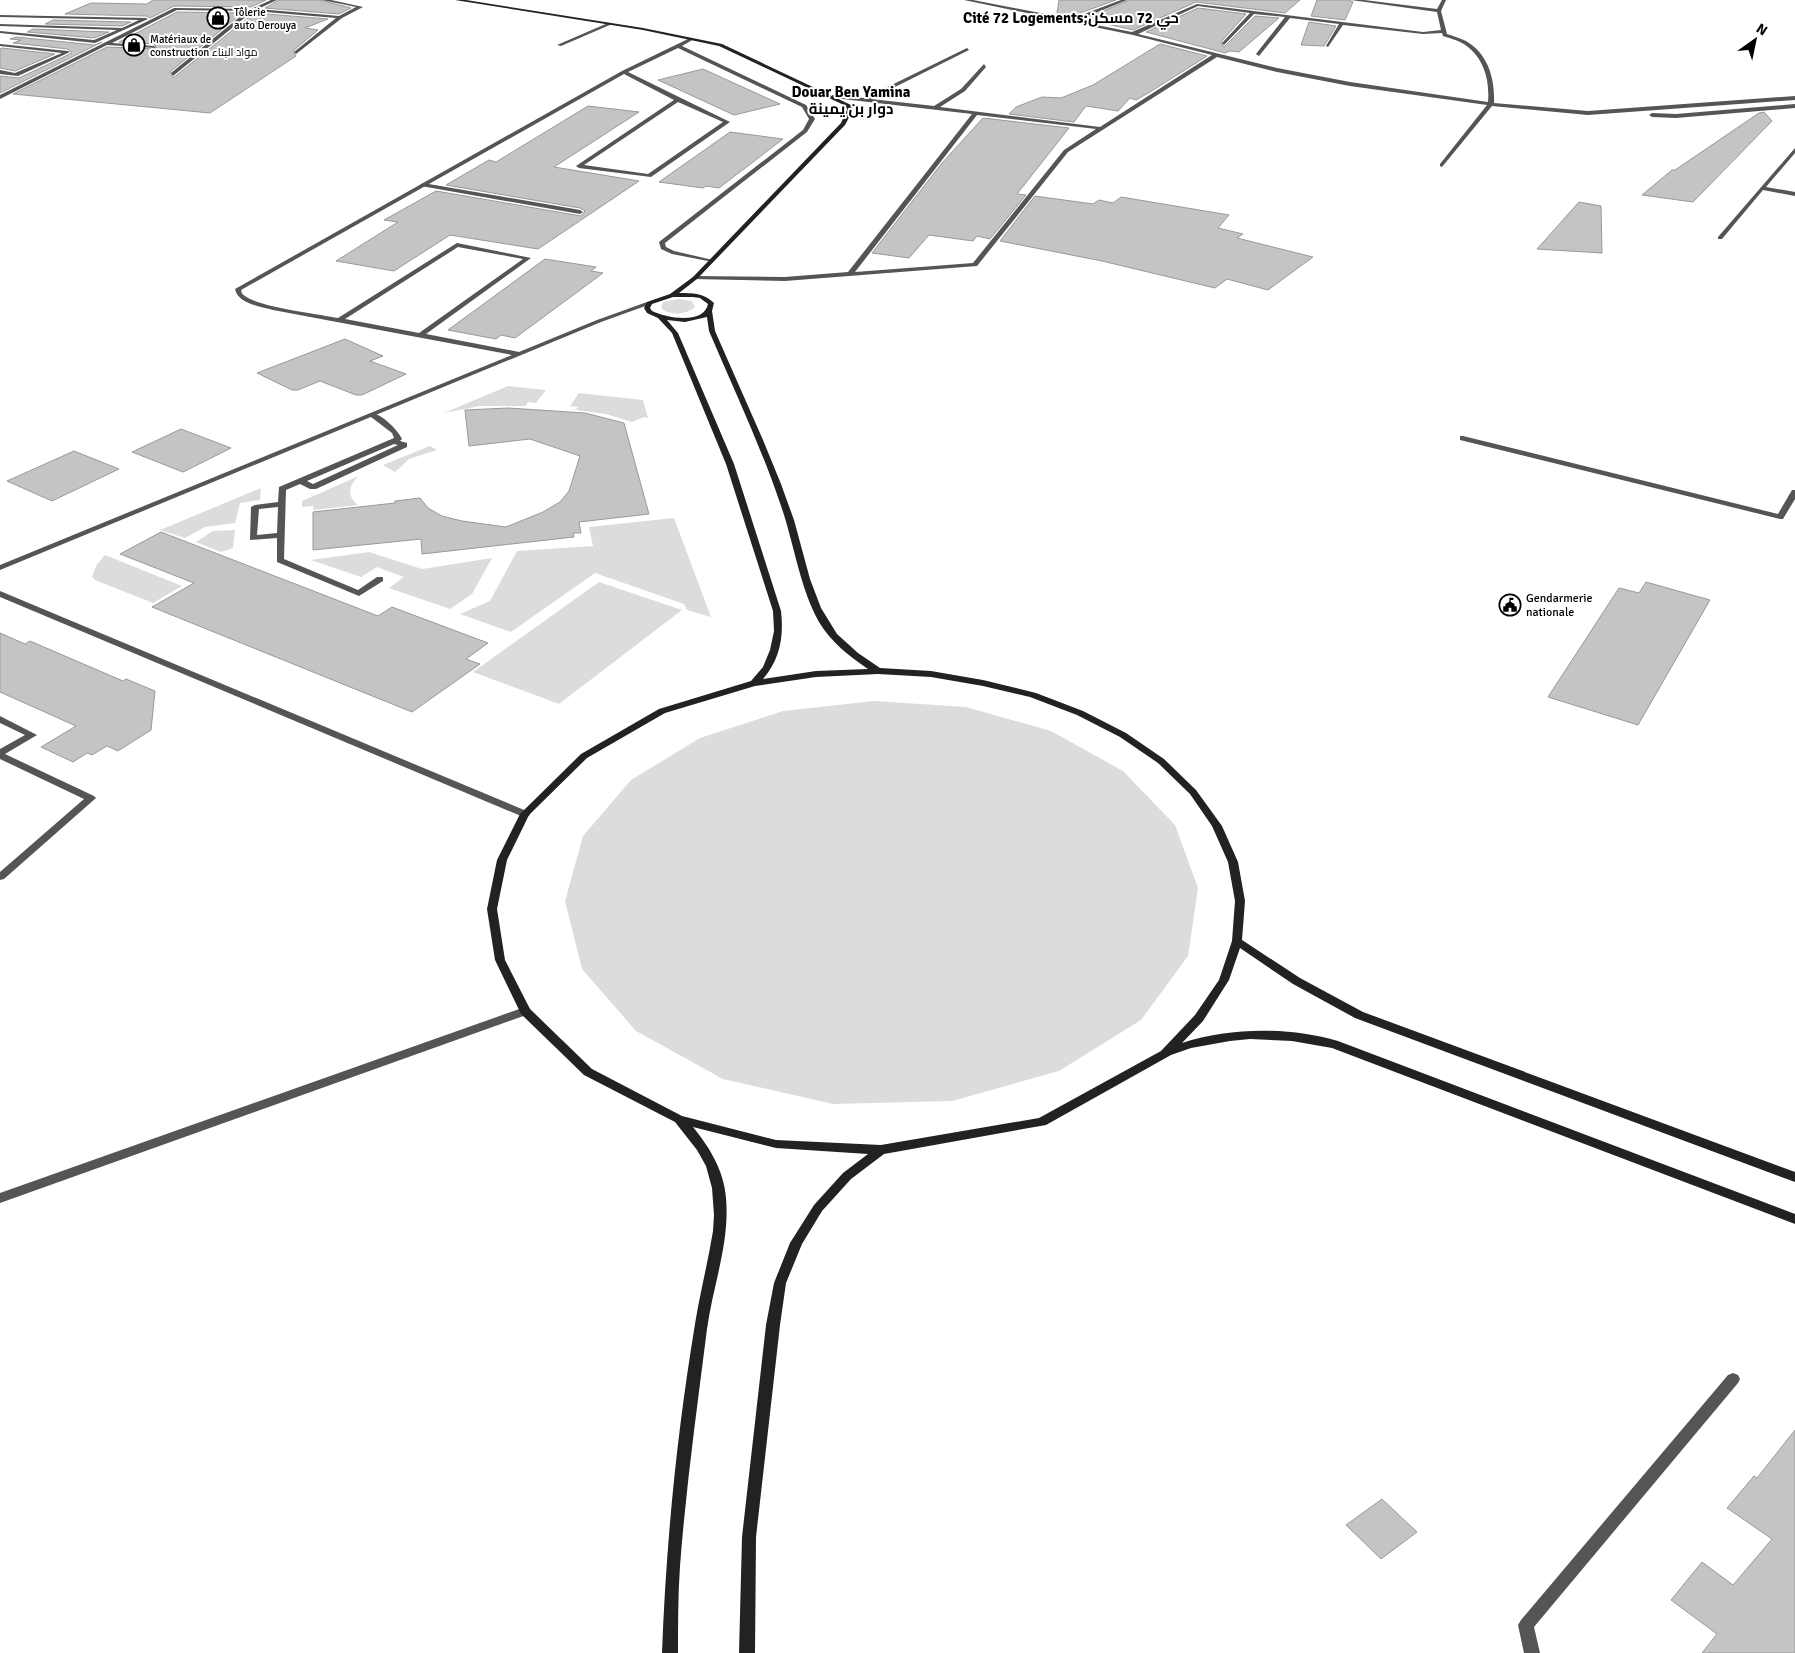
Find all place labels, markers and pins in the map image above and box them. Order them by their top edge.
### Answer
shop icon: Tôlerie auto Derouya [206,6,230,30]
place label: Tôlerie auto Derouya [234,6,297,32]
shop icon: Matériaux de construction مواد البناء [122,33,146,57]
place label: Matériaux de construction مواد البناء [150,33,258,59]
place label: Gendarmerie nationale [1526,591,1593,620]
public building icon: Gendarmerie nationale [1498,593,1522,617]

